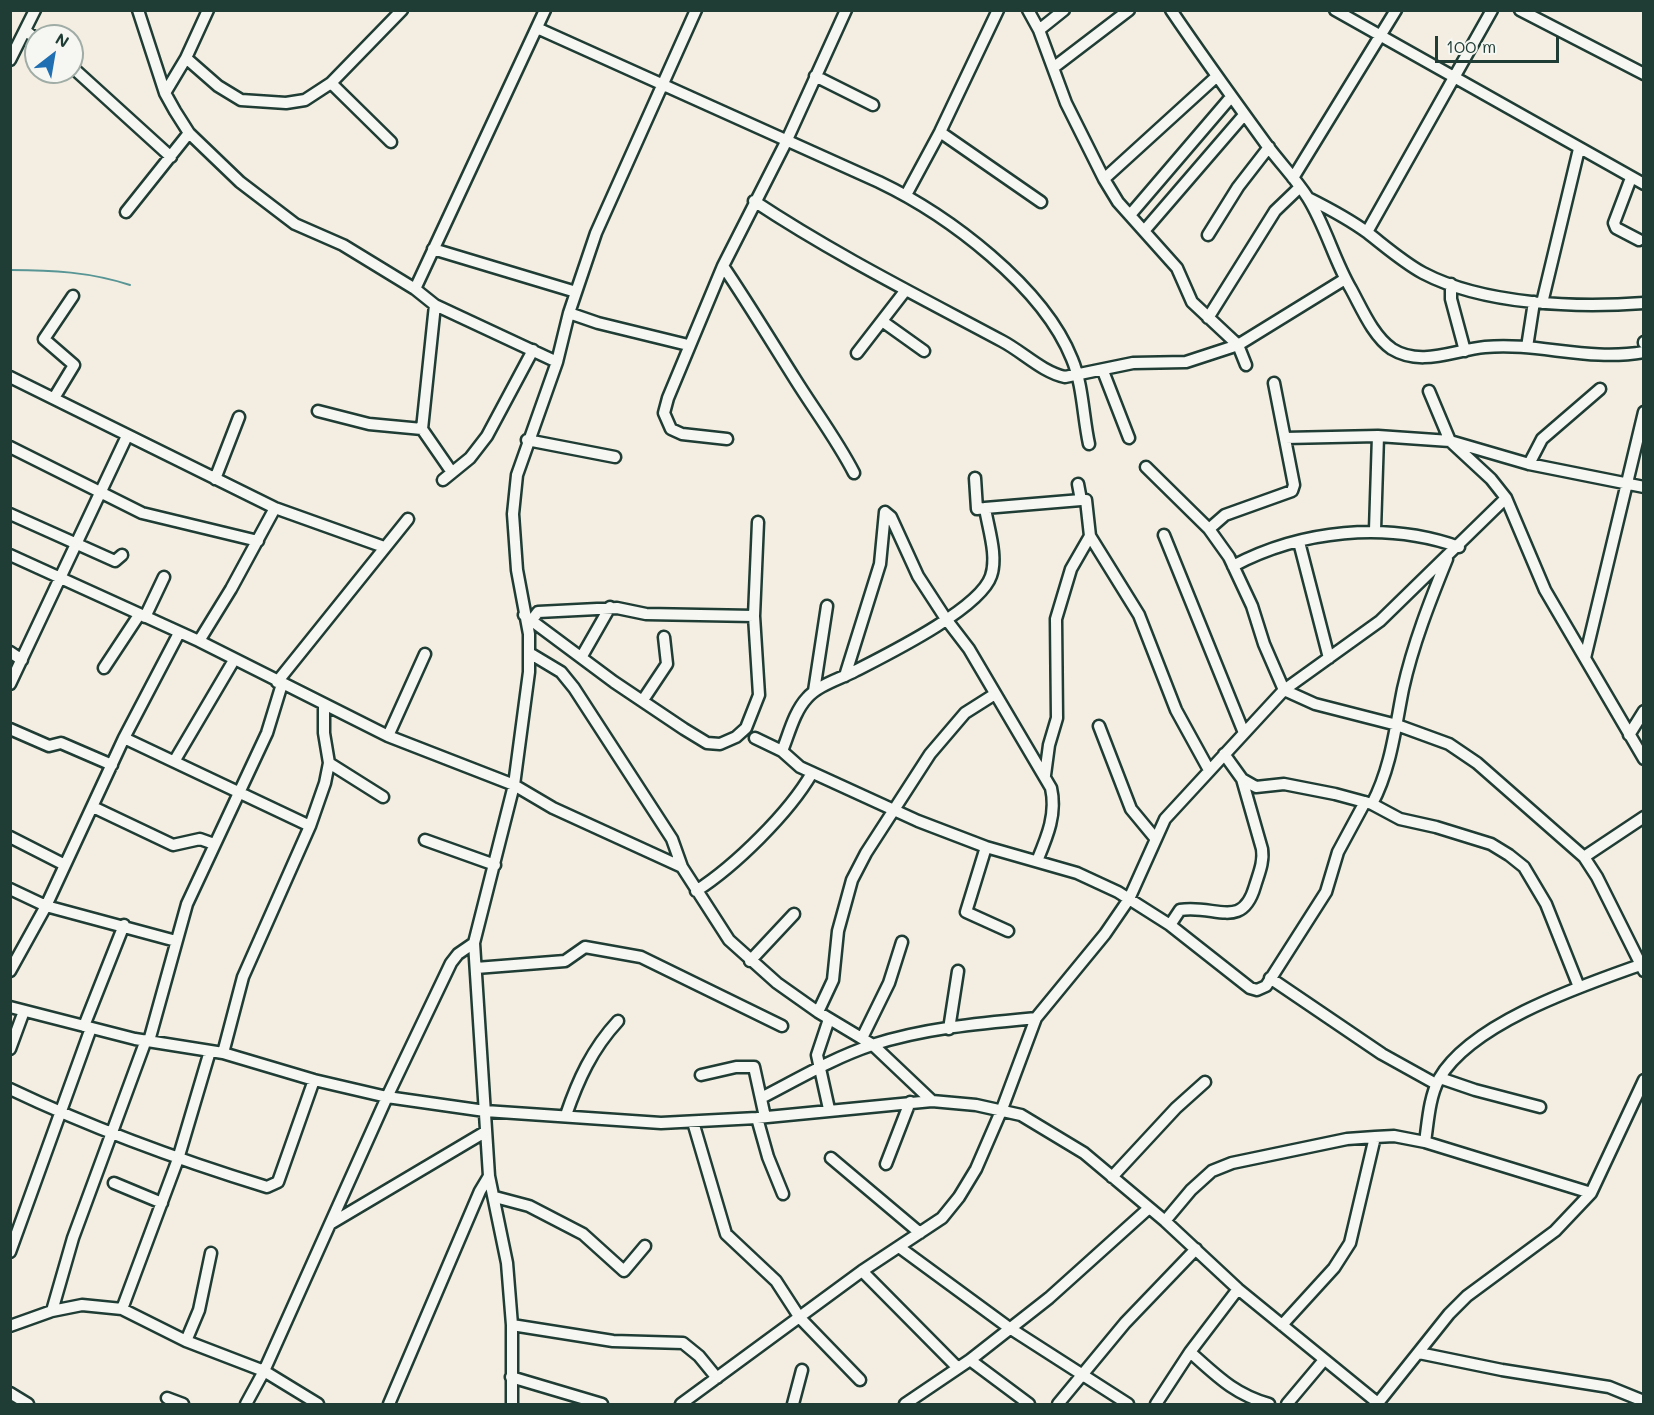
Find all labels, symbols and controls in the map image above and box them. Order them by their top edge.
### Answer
north arrow [24,24,84,84]
scale bar [1438,24,1562,62]
text: N [52,28,73,52]
text: 100 m [1446,34,1496,58]

